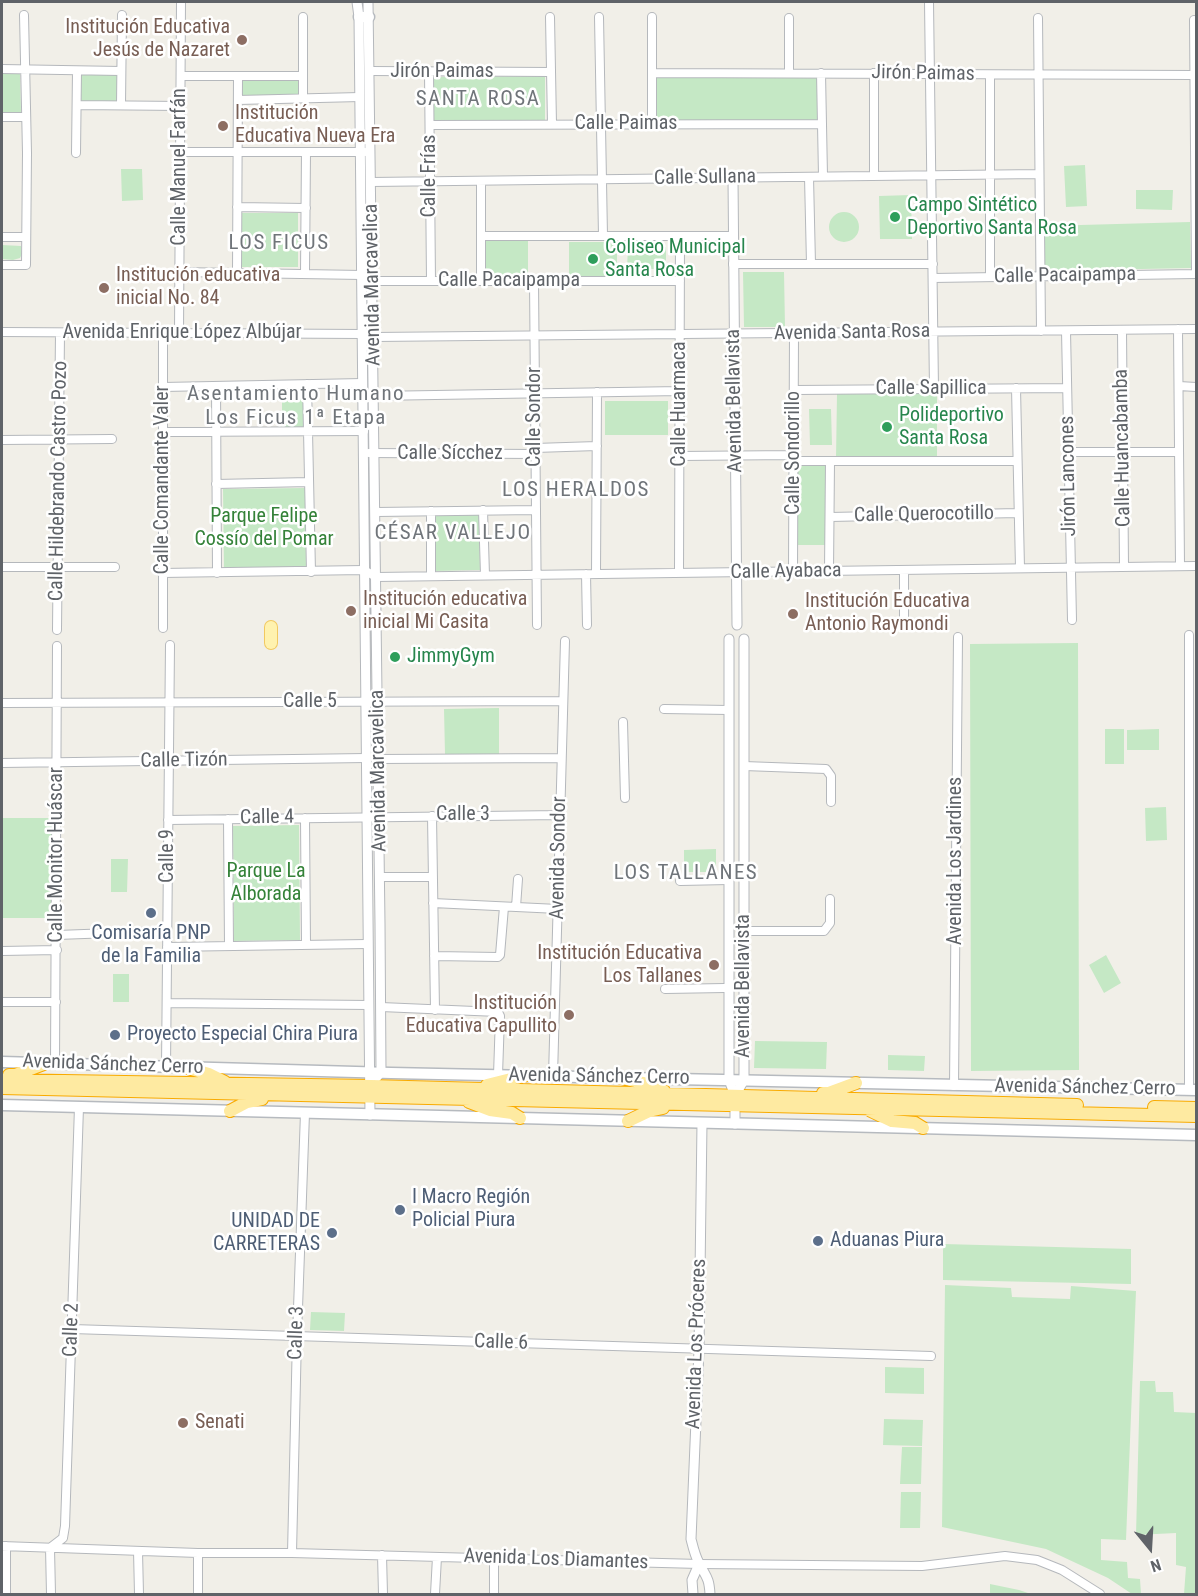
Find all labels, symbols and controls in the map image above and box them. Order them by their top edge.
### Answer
place label: Institución Educativa Jesús de Nazaret [65,16,230,63]
marker: Institución Educativa Jesús de Nazaret [235,33,249,47]
street label: Jirón Paimas [390,60,494,84]
street label: Jirón Paimas [871,61,975,87]
district label: SANTA ROSA [416,87,540,113]
street label: Calle Manuel Farfán [168,88,192,246]
place label: Institución Educativa Nueva Era [235,102,395,149]
street label: Calle Paimas [575,112,677,136]
marker: Institución Educativa Nueva Era [216,119,230,133]
street label: Calle Frías [418,135,442,217]
street label: Calle Sullana [654,165,756,191]
place label: Campo Sintético Deportivo Santa Rosa [907,194,1077,241]
street label: Avenida Marcavelica [360,204,386,366]
marker: Campo Sintético Deportivo Santa Rosa [888,210,902,224]
district label: LOS FICUS [228,231,330,257]
place label: Coliseo Municipal Santa Rosa [605,236,746,283]
marker: Coliseo Municipal Santa Rosa [586,252,600,266]
street label: Calle Pacaipampa [994,263,1136,289]
place label: Institución educativa inicial No. 84 [116,264,280,311]
street label: Calle Pacaipampa [438,269,580,293]
marker: Institución educativa inicial No. 84 [97,281,111,295]
street label: Avenida Santa Rosa [774,320,930,346]
street label: Avenida Enrique López Albújar [62,321,302,345]
street label: Avenida Bellavista [722,329,748,473]
street label: Calle Huarmaca [668,341,692,467]
street label: Calle Hildebrando Castro Pozo [45,361,73,601]
street label: Calle Sondor [523,367,547,467]
street label: Calle Huancabamba [1110,369,1136,527]
street label: Calle Sapillica [875,377,987,401]
district label: Asentamiento Humano Los Ficus 1ª Etapa [187,382,405,432]
street label: Calle Comandante Valer [151,385,175,575]
street label: Calle Sondorillo [782,391,806,515]
place label: Polideportivo Santa Rosa [899,404,1004,451]
street label: Jirón Lancones [1056,415,1082,537]
marker: Polideportivo Santa Rosa [880,420,894,434]
street label: Calle Sícchez [397,442,503,466]
district label: LOS HERALDOS [502,478,650,504]
street label: Calle Querocotillo [854,502,994,528]
park label: Parque Felipe Cossío del Pomar [194,505,334,552]
district label: CÉSAR VALLEJO [374,521,532,547]
street label: Calle Ayabaca [730,559,842,585]
place label: Institución educativa inicial Mi Casita [363,588,527,635]
place label: Institución Educativa Antonio Raymondi [805,590,970,637]
marker: Institución educativa inicial Mi Casita [344,604,358,618]
marker: Institución Educativa Antonio Raymondi [786,607,800,621]
place label: JimmyGym [407,645,495,669]
marker: JimmyGym [388,650,402,664]
street label: Calle 5 [283,690,337,714]
street label: Avenida Marcavelica [366,690,392,852]
street label: Calle Tizón [140,748,228,774]
street label: Calle Monitor Huáscar [45,767,69,943]
street label: Avenida Los Jardines [944,777,968,945]
street label: Avenida Sondor [546,796,572,920]
street label: Calle 3 [436,803,490,827]
street label: Calle 4 [240,806,294,830]
street label: Calle 9 [156,829,180,883]
park label: Parque La Alborada [226,860,306,907]
district label: LOS TALLANES [614,861,758,887]
marker: Comisaría PNP de la Familia [144,906,158,920]
street label: Avenida Bellavista [732,914,756,1058]
place label: Comisaría PNP de la Familia [91,922,211,969]
place label: Institución Educativa Los Tallanes [537,942,702,989]
marker: Institución Educativa Los Tallanes [707,958,721,972]
place label: Institución Educativa Capullito [406,992,557,1039]
marker: Institución Educativa Capullito [562,1008,576,1022]
place label: Proyecto Especial Chira Piura [127,1023,358,1047]
marker: Proyecto Especial Chira Piura [108,1028,122,1042]
street label: Avenida Sánchez Cerro [22,1050,204,1080]
street label: Avenida Sánchez Cerro [508,1063,690,1091]
street label: Avenida Sánchez Cerro [994,1074,1176,1102]
place label: I Macro Región Policial Piura [412,1186,530,1233]
marker: I Macro Región Policial Piura [393,1203,407,1217]
place label: UNIDAD DE CARRETERAS [213,1210,320,1257]
marker: UNIDAD DE CARRETERAS [325,1226,339,1240]
place label: Aduanas Piura [830,1229,944,1253]
marker: Aduanas Piura [811,1234,825,1248]
street label: Avenida Los Próceres [682,1258,712,1430]
street label: Calle 2 [59,1303,85,1357]
street label: Calle 3 [284,1306,310,1360]
street label: Calle 6 [474,1330,528,1356]
place label: Senati [195,1411,245,1435]
marker: Senati [176,1416,190,1430]
north arrow [1120,1518,1180,1578]
street label: Avenida Los Diamantes [463,1545,649,1575]
text: N [1148,1555,1163,1576]

